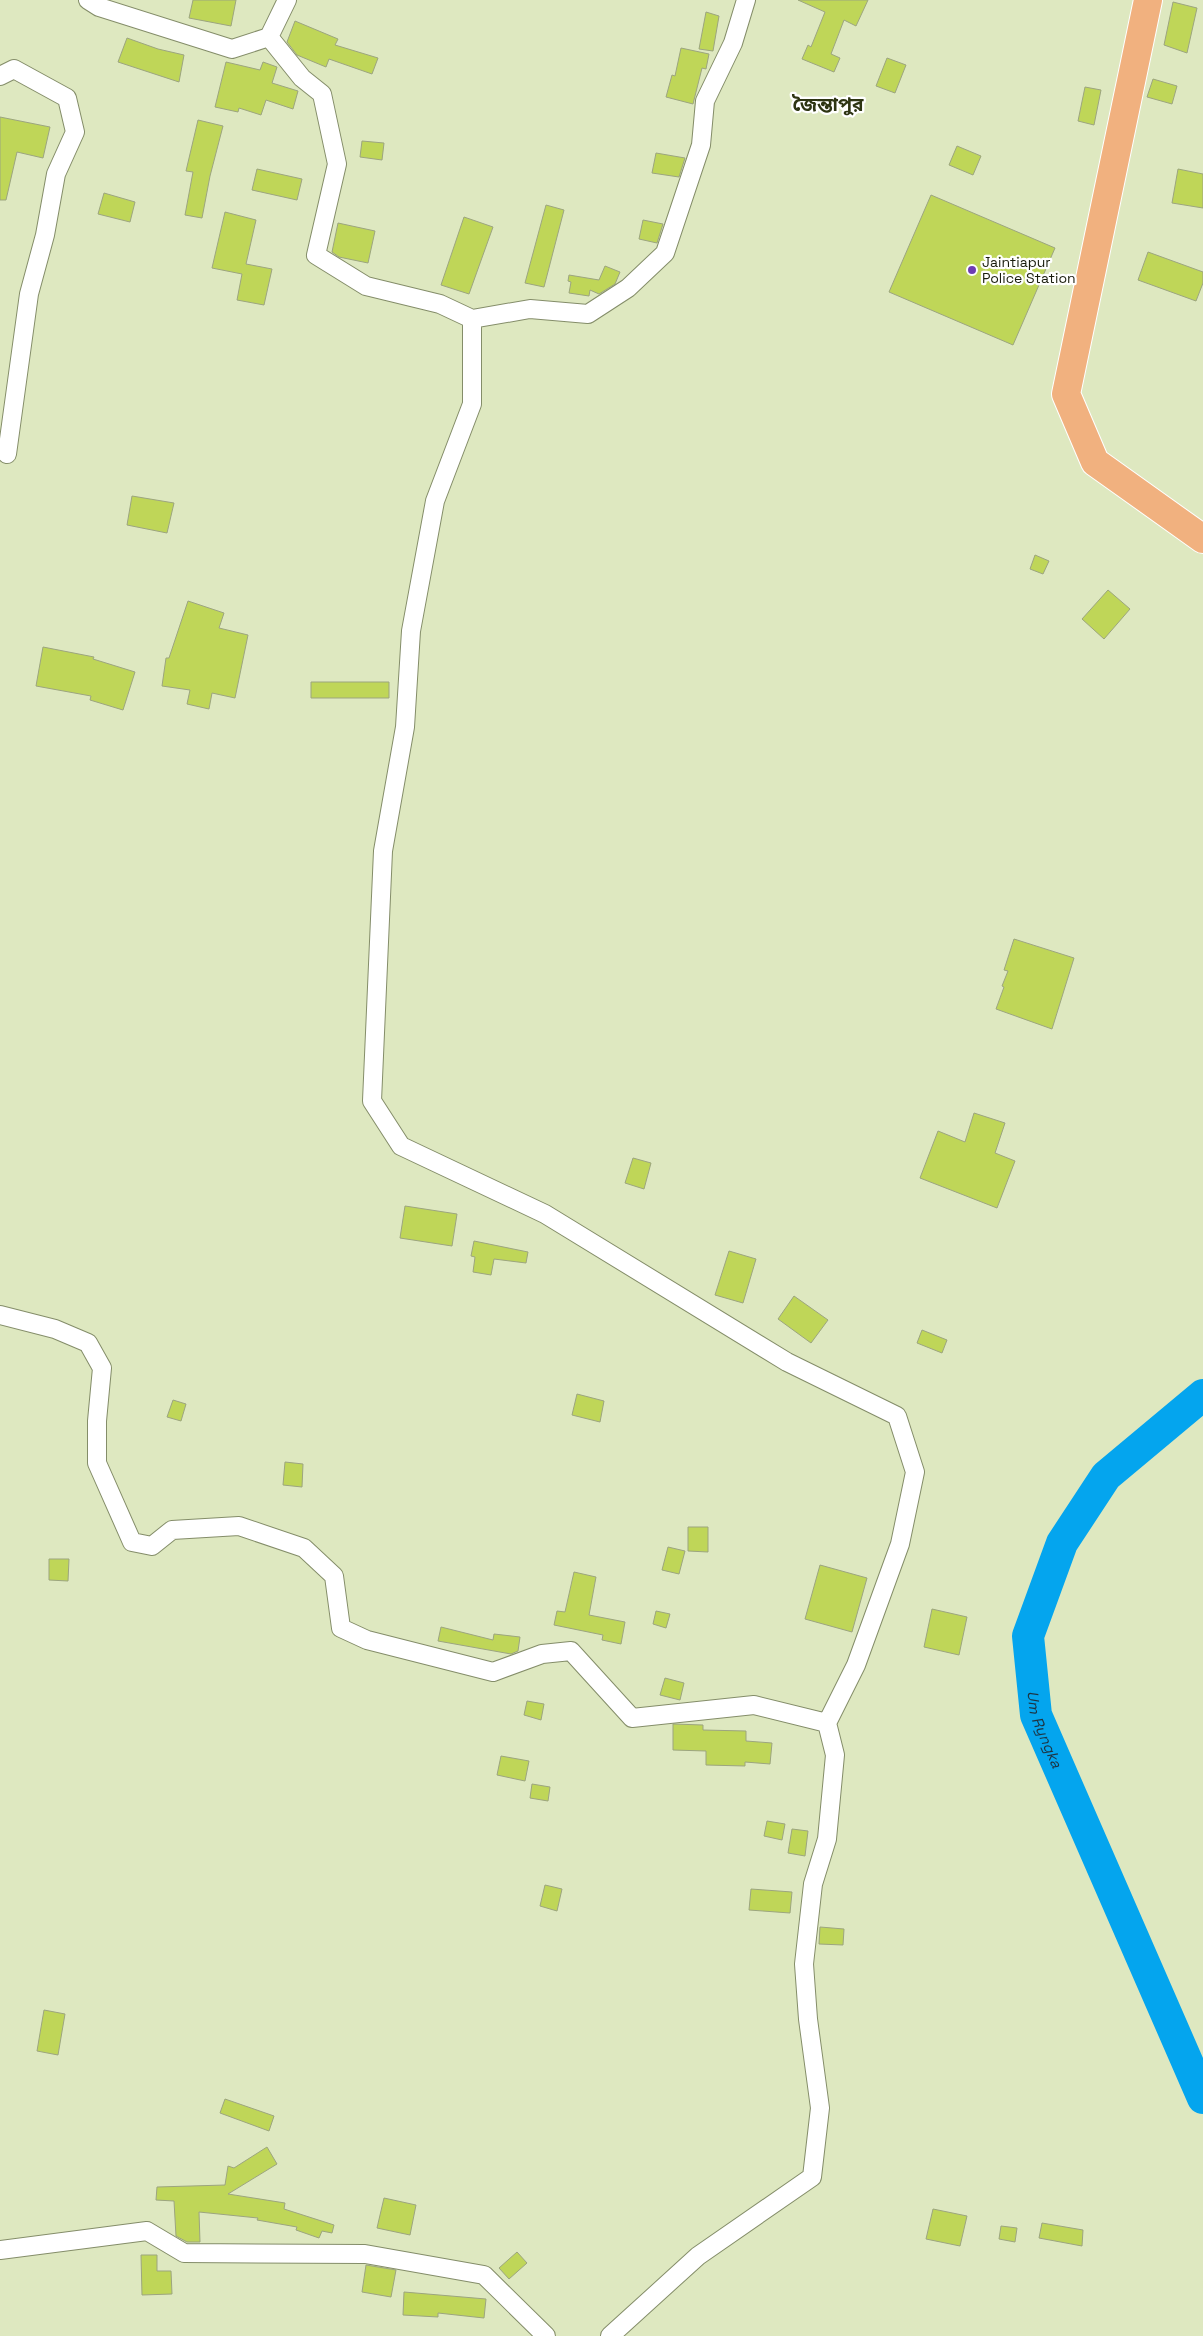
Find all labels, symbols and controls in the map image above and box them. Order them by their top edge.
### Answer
district label: জৈন্তাপুর [792,92,864,117]
place label: Jaintiapur Police Station [982,253,1076,287]
marker: Jaintiapur Police Station [966,264,978,276]
water label: Um Ryngka [1024,1690,1067,1771]

